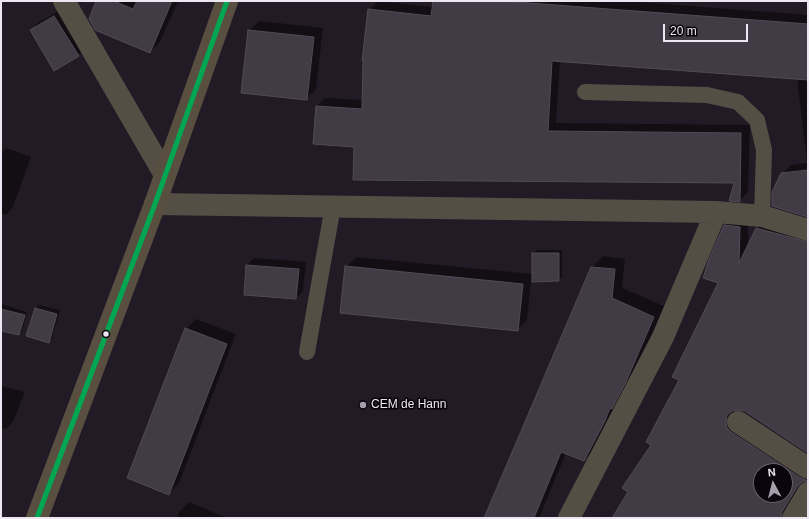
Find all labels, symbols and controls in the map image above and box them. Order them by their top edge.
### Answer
scale bar [665,16,750,42]
text: 20 m [670,24,697,38]
unlabelled marker [101,329,111,339]
place label: CEM de Hann [371,398,446,412]
marker: CEM de Hann [358,400,368,410]
north arrow [753,463,793,503]
text: N [767,466,776,479]

